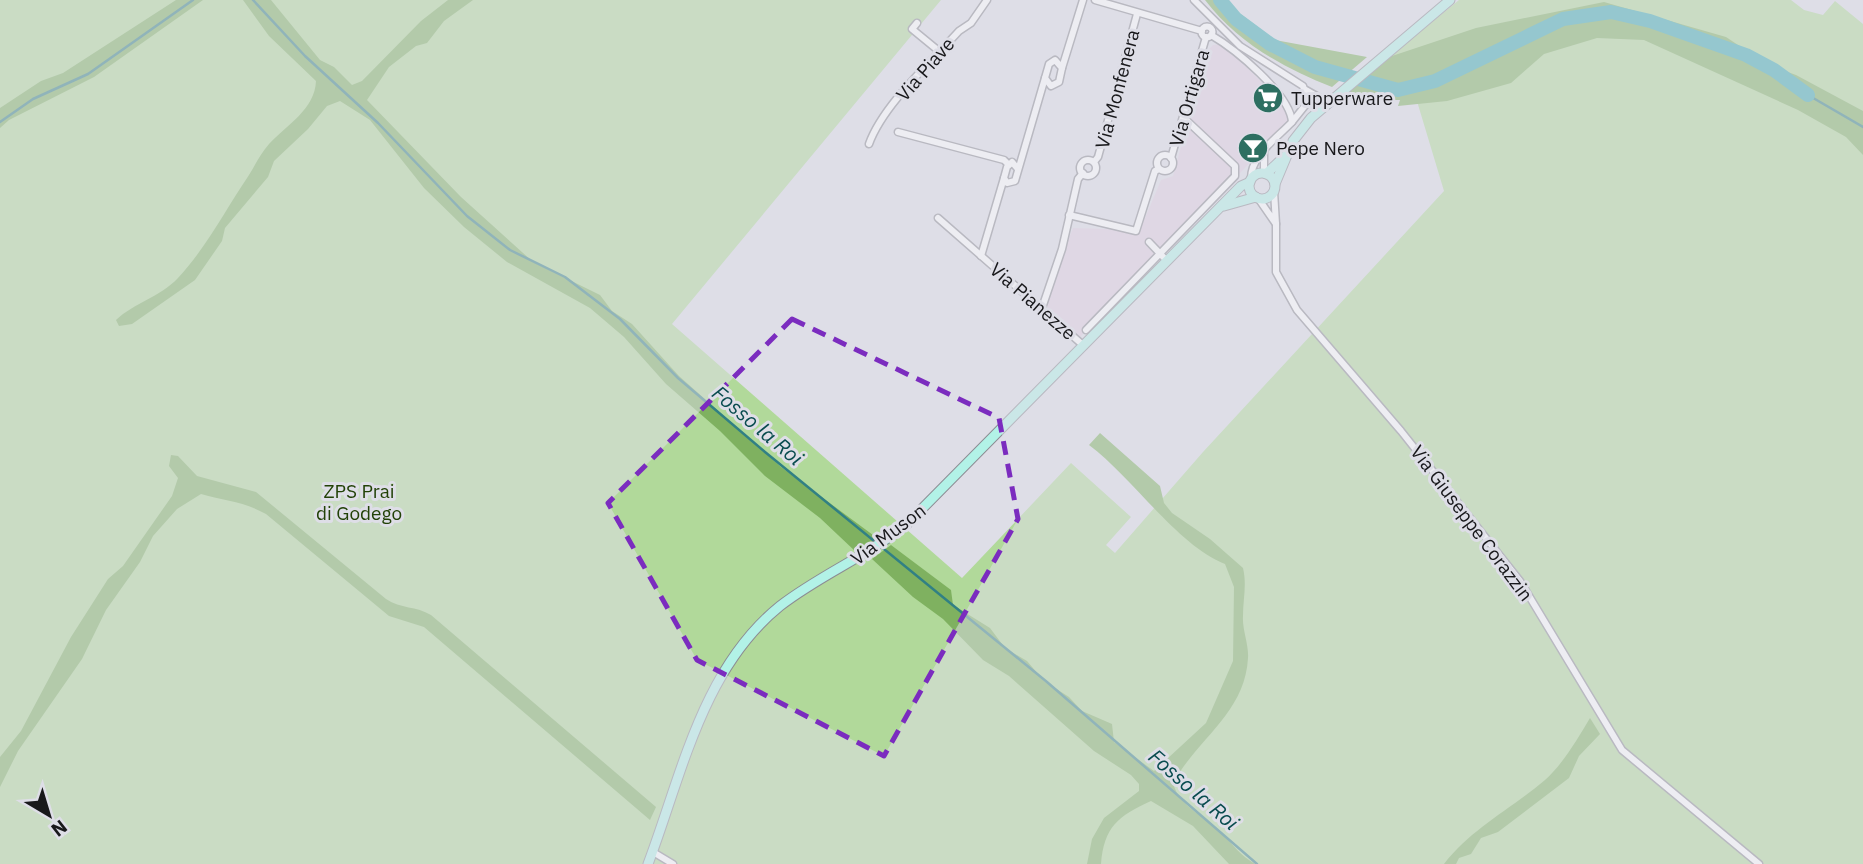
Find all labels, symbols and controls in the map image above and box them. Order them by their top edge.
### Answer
street label: Via Monfenera [1090,27,1144,151]
street label: Via Piave [891,32,959,106]
street label: Via Ortigara [1164,47,1214,149]
supermarket icon: Tupperware [1251,81,1285,115]
place label: Tupperware [1291,86,1393,110]
bar icon: Pepe Nero [1236,131,1270,165]
place label: Pepe Nero [1276,136,1365,160]
street label: Via Pianezze [985,257,1081,345]
water label: Fosso la Roi [707,379,810,472]
street label: Via Giuseppe Corazzin [1406,440,1538,606]
park label: ZPS Prai di Godego [316,479,402,525]
street label: Via Muson [846,498,930,570]
water label: Fosso la Roi [1143,742,1245,836]
north arrow [14,780,84,850]
text: N [47,815,72,842]

